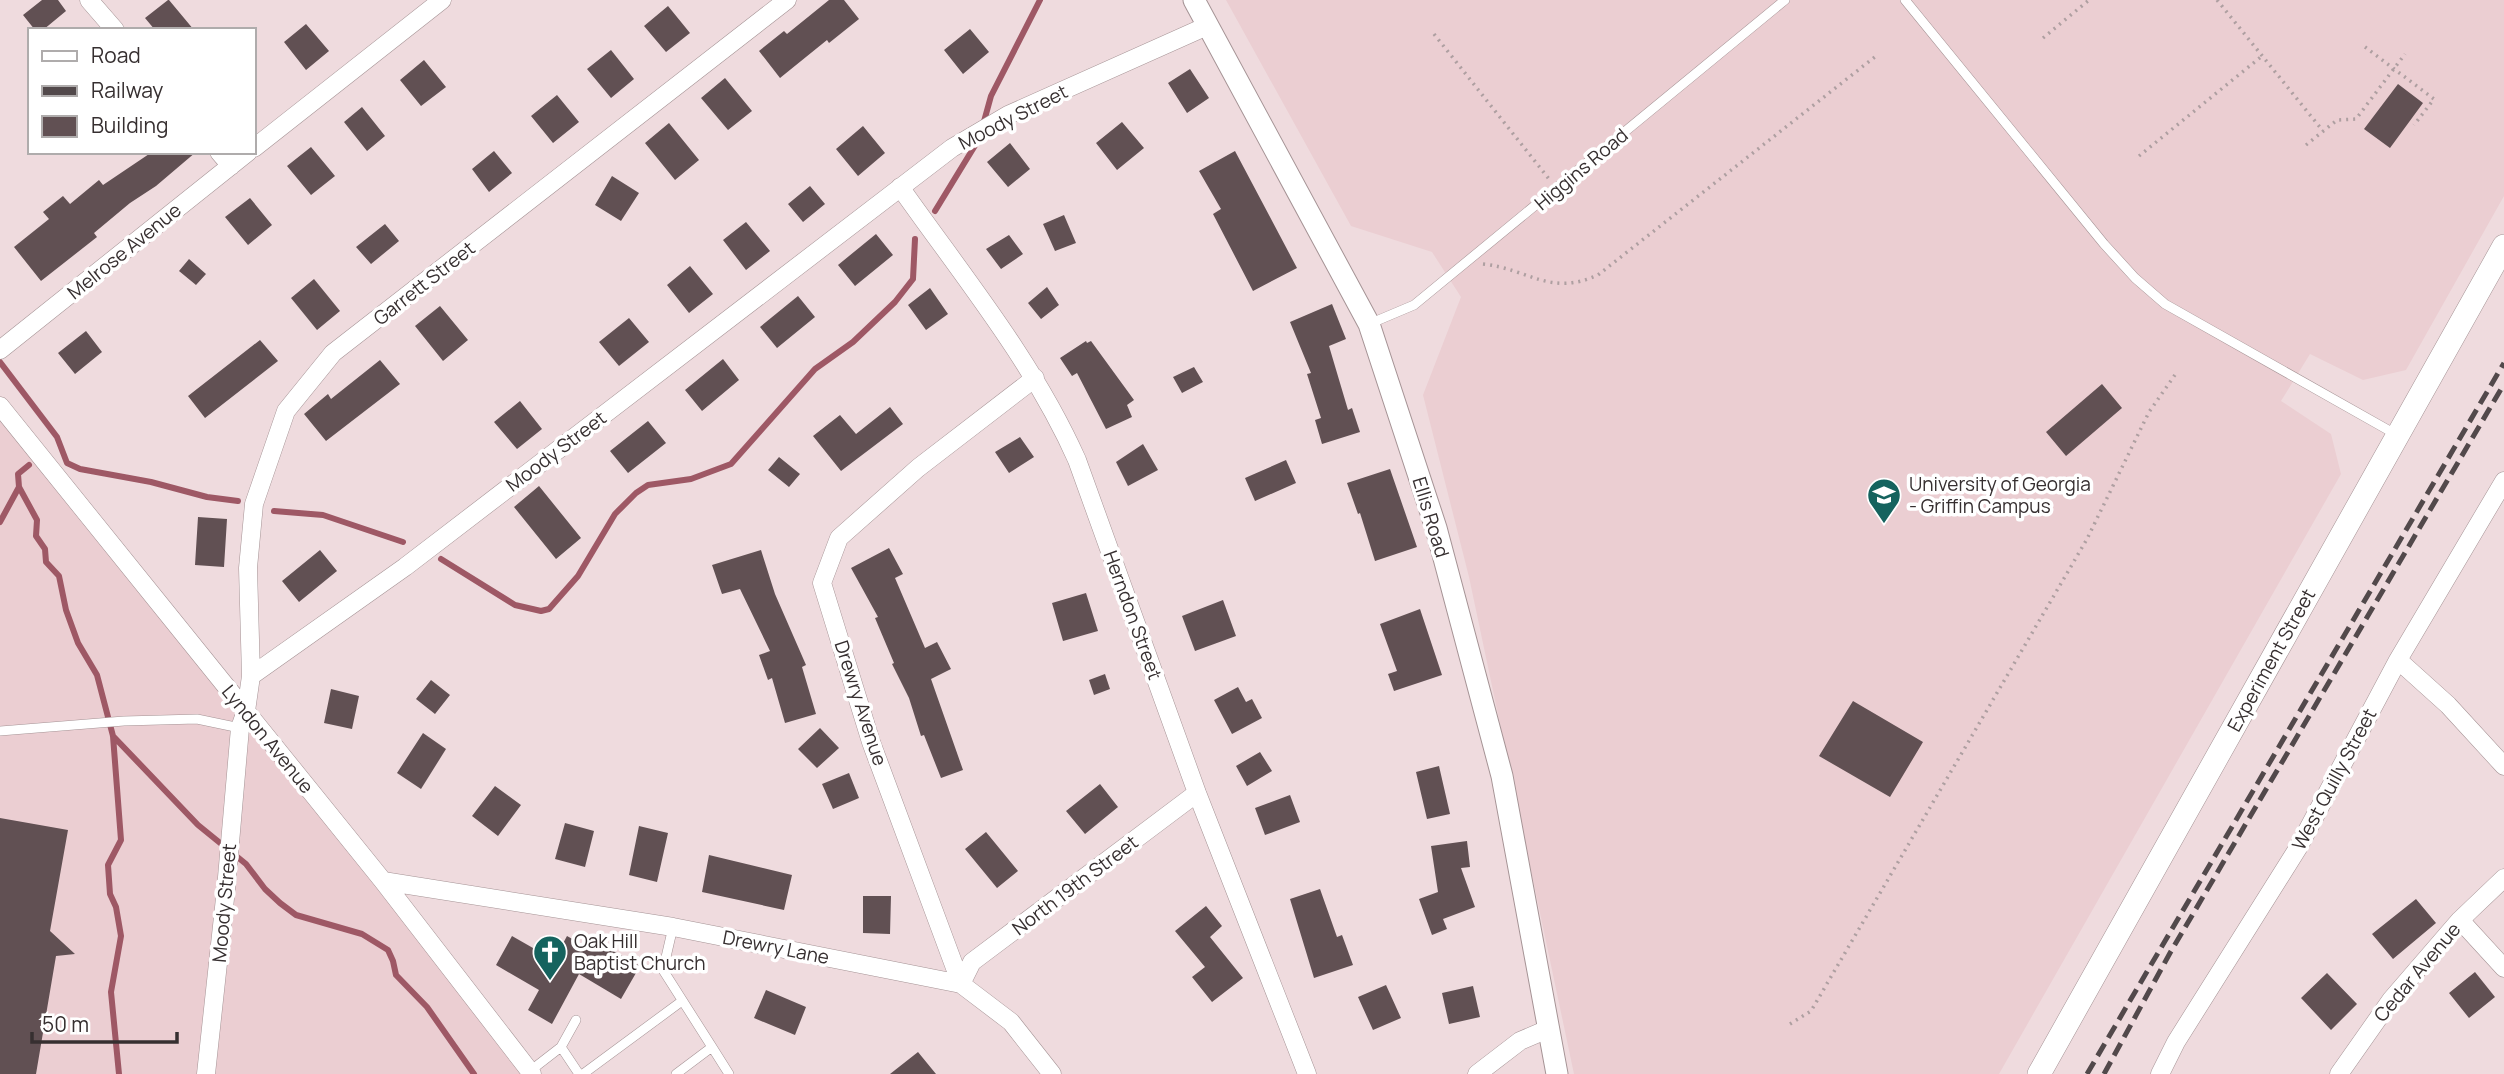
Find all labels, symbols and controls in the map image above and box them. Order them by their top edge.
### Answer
legend [28,28,256,154]
text: Road [91,41,141,69]
text: Railway [91,76,163,104]
street label: Moody Street [954,78,1072,156]
text: Building [91,111,168,139]
street label: Higgins Road [1529,122,1633,216]
street label: Melrose Avenue [62,197,186,305]
street label: Garrett Street [368,235,480,331]
street label: Moody Street [501,405,611,497]
place label: University of Georgia - Griffin Campus [1909,471,2091,519]
street label: Ellis Road [1406,474,1456,560]
school or university icon: University of Georgia - Griffin Campus [1865,476,1903,525]
street label: Herndon Street [1098,547,1168,683]
street label: Experiment Street [2221,584,2321,736]
street label: Drewry Avenue [828,637,894,769]
street label: Lyndon Avenue [216,679,320,799]
street label: West Quilly Street [2286,704,2382,854]
street label: North 19th Street [1007,829,1143,941]
street label: Moody Street [206,842,242,964]
street label: Cedar Avenue [2368,917,2466,1027]
street label: Drewry Lane [721,924,831,970]
place label: Oak Hill Baptist Church [574,928,706,976]
church icon: Oak Hill Baptist Church [531,933,569,982]
scale bar [32,1000,177,1044]
text: 50 m [42,1010,89,1038]

